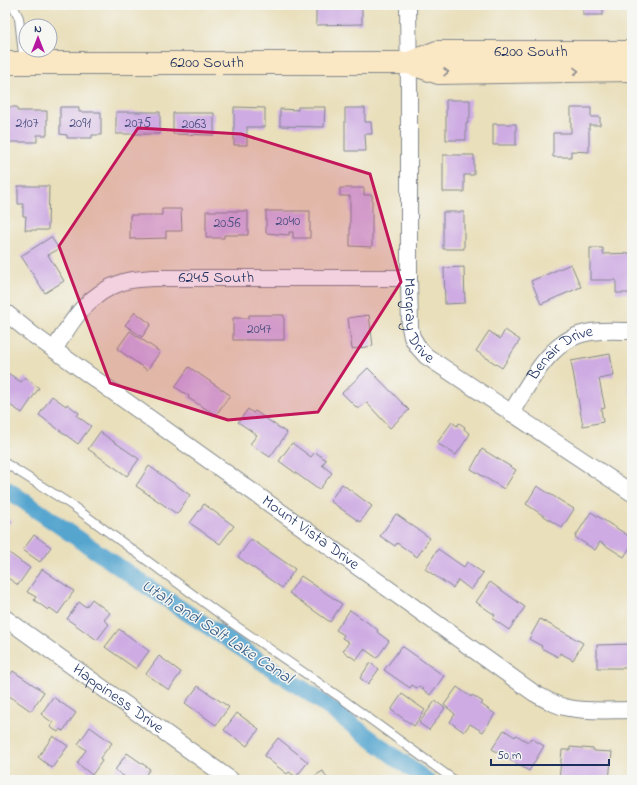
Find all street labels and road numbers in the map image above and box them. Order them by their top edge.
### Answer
street label: 6200 South [494,40,568,64]
street label: 6200 South [170,51,244,75]
street label: 6245 South [179,266,254,290]
street label: Margray Drive [397,277,439,371]
street label: Benair Drive [521,320,595,386]
street label: Mount Vista Drive [256,490,365,577]
street label: Happiness Drive [67,658,169,740]

